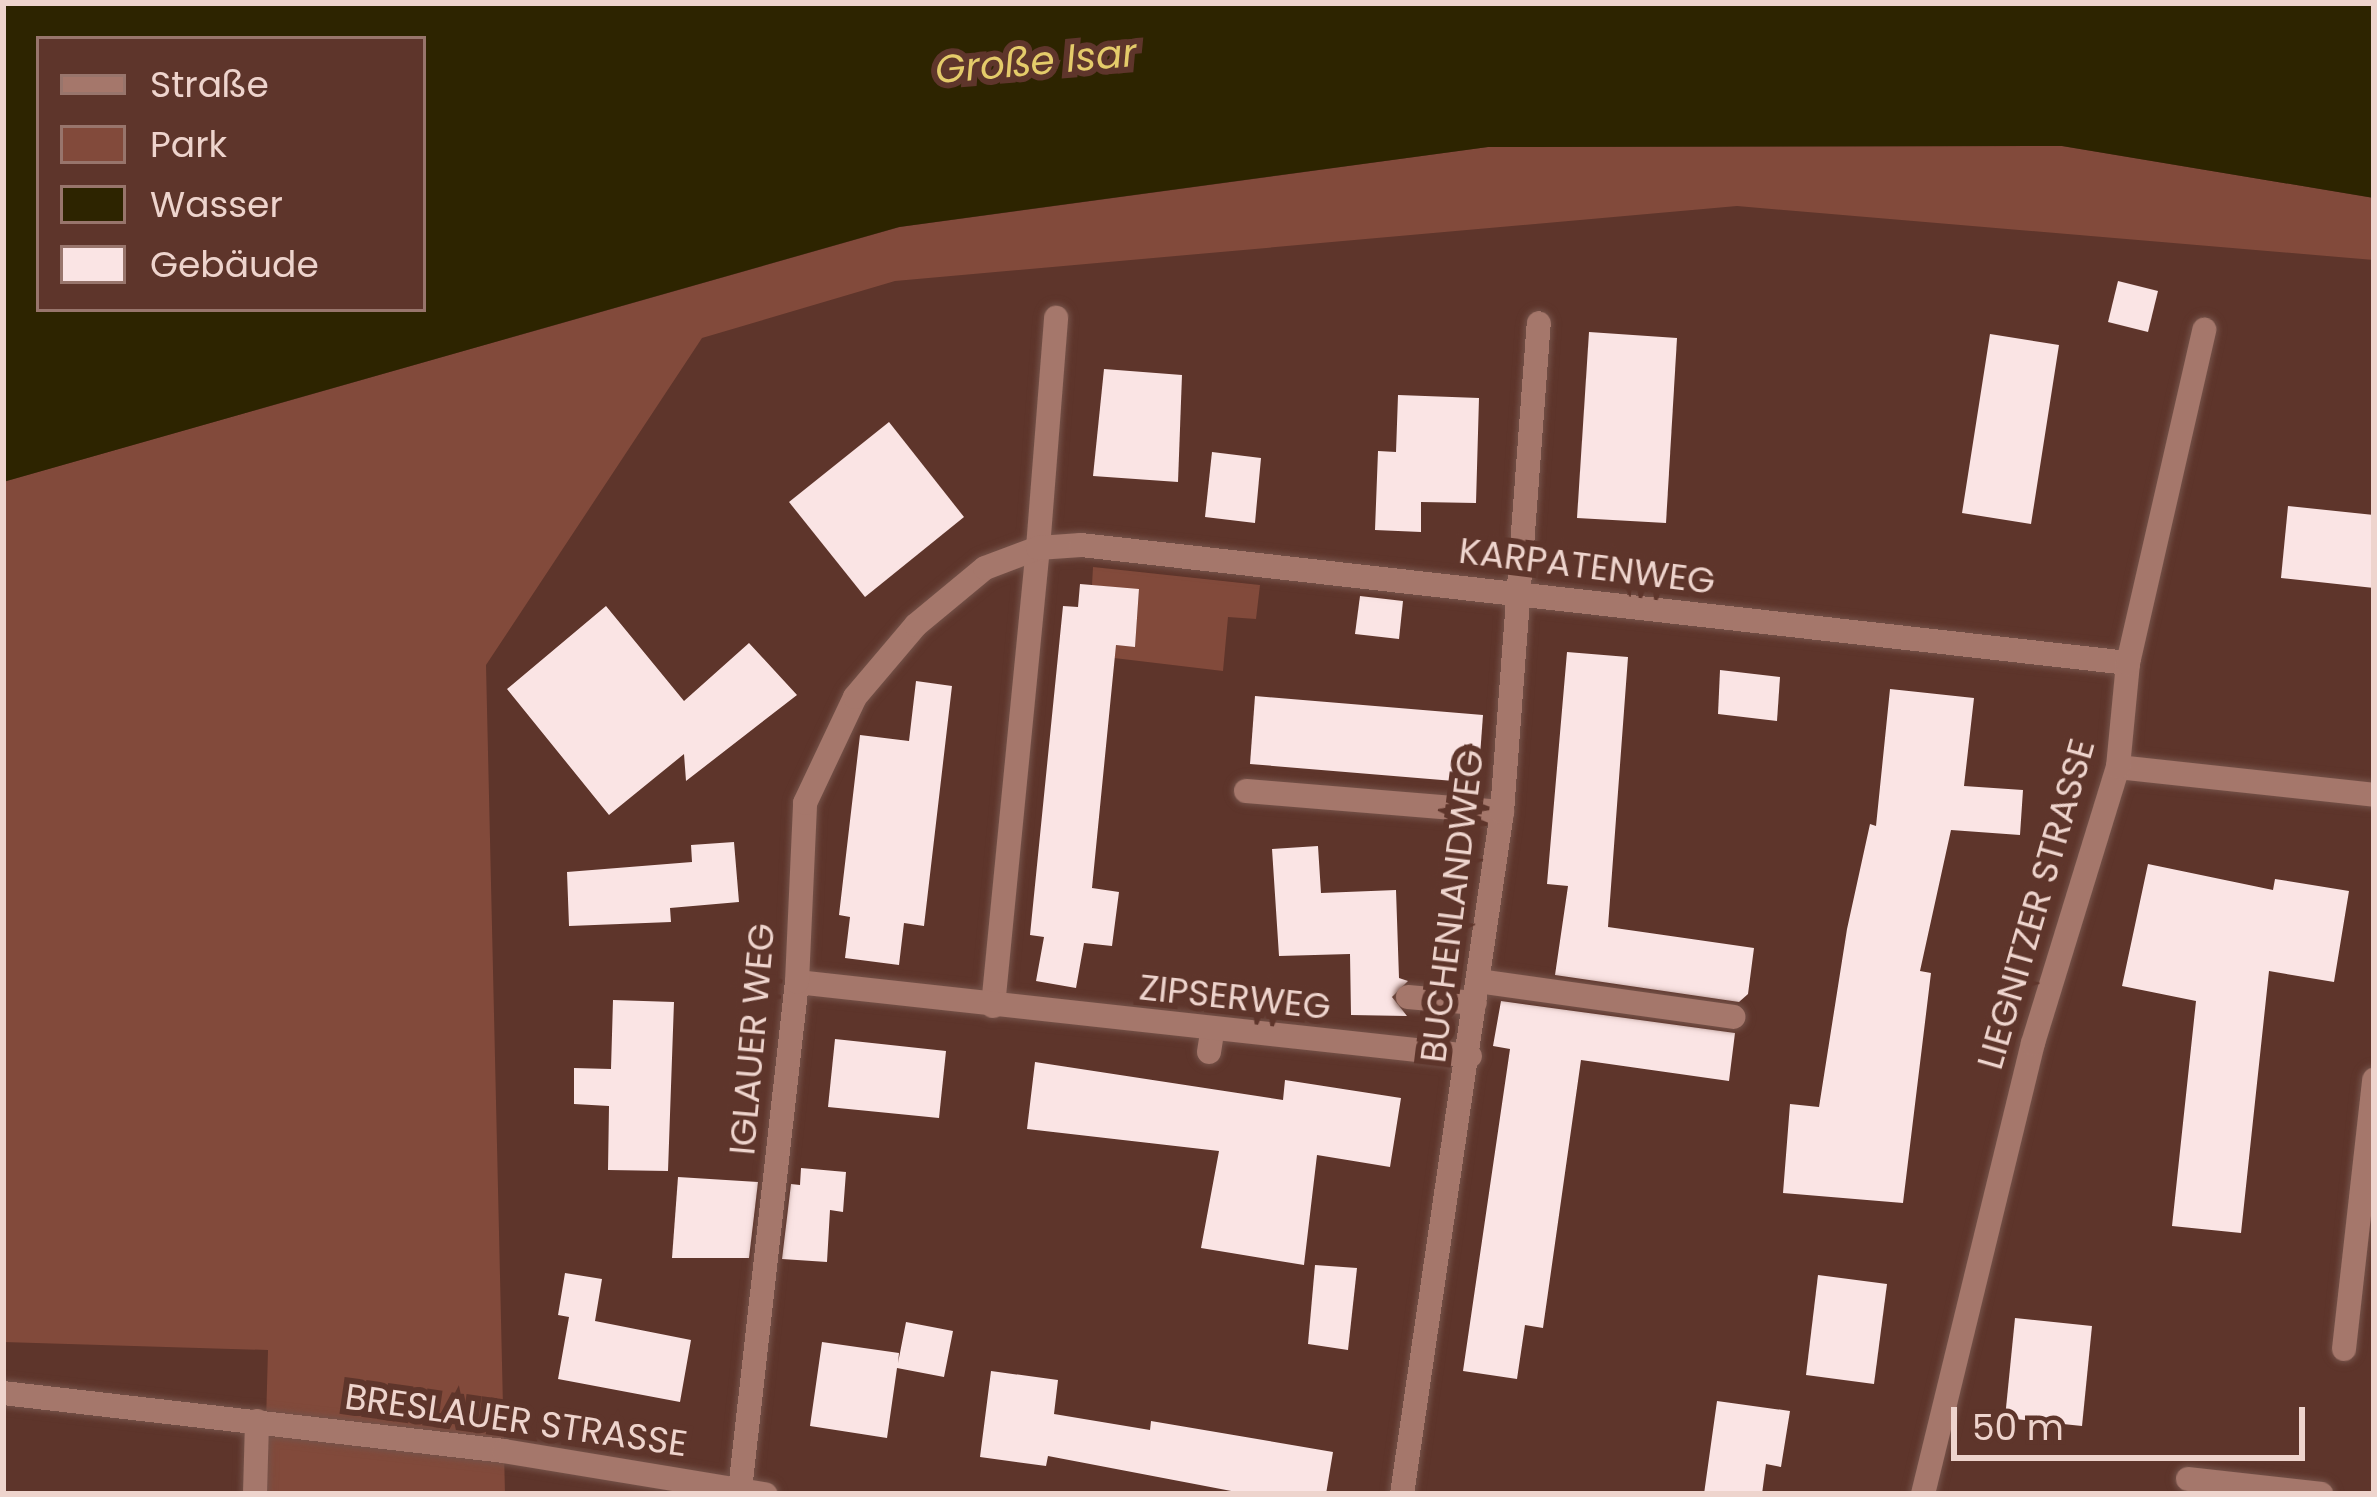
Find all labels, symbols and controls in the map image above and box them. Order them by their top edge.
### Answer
water label: Große Isar [933,30,1139,94]
legend [36,36,426,312]
text: Straße [150,59,269,110]
text: Park [150,119,227,170]
text: Wasser [150,179,283,230]
text: Gebäude [150,239,319,290]
street label: KARPATENWEG [1456,529,1718,603]
street label: LIEGNITZER STRASSE [1968,734,2104,1074]
street label: BUCHENLANDWEG [1411,747,1493,1065]
street label: IGLAUER WEG [720,921,784,1157]
street label: ZIPSERWEG [1137,965,1333,1029]
street label: BRESLAUER STRASSE [342,1375,690,1465]
scale bar [1957,1383,2311,1457]
text: 50 m [1972,1402,2064,1453]

